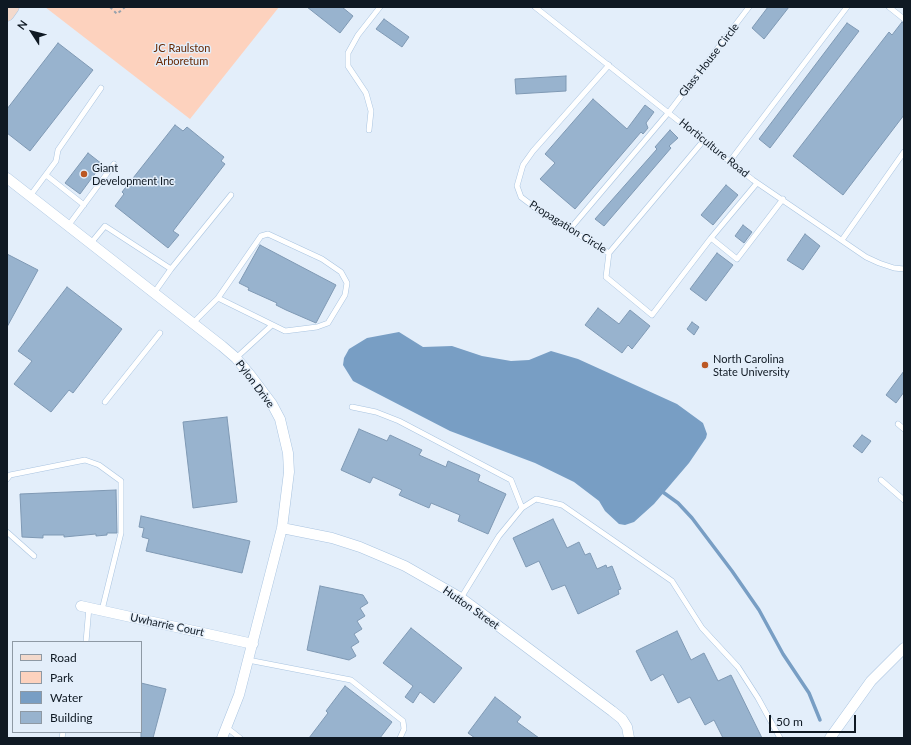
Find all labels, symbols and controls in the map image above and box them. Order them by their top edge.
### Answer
north arrow [12,12,52,52]
text: N [14,17,30,32]
street label: Glass House Circle [676,21,742,99]
park label: JC Raulston Arboretum [154,41,210,67]
street label: Horticulture Road [676,116,752,180]
place label: Giant Development Inc [92,161,174,187]
marker: Giant Development Inc [79,169,89,179]
street label: Propagation Circle [527,198,609,256]
place label: North Carolina State University [713,352,790,378]
street label: Pylon Drive [233,358,277,410]
marker: North Carolina State University [700,360,710,370]
street label: Hutton Street [440,584,502,632]
street label: Uwharrie Court [129,611,205,639]
legend [12,641,142,733]
text: Road [50,650,77,665]
text: Park [50,670,73,685]
text: Water [50,690,83,705]
scale bar [771,707,858,733]
text: Building [50,710,93,725]
text: 50 m [776,714,803,729]

